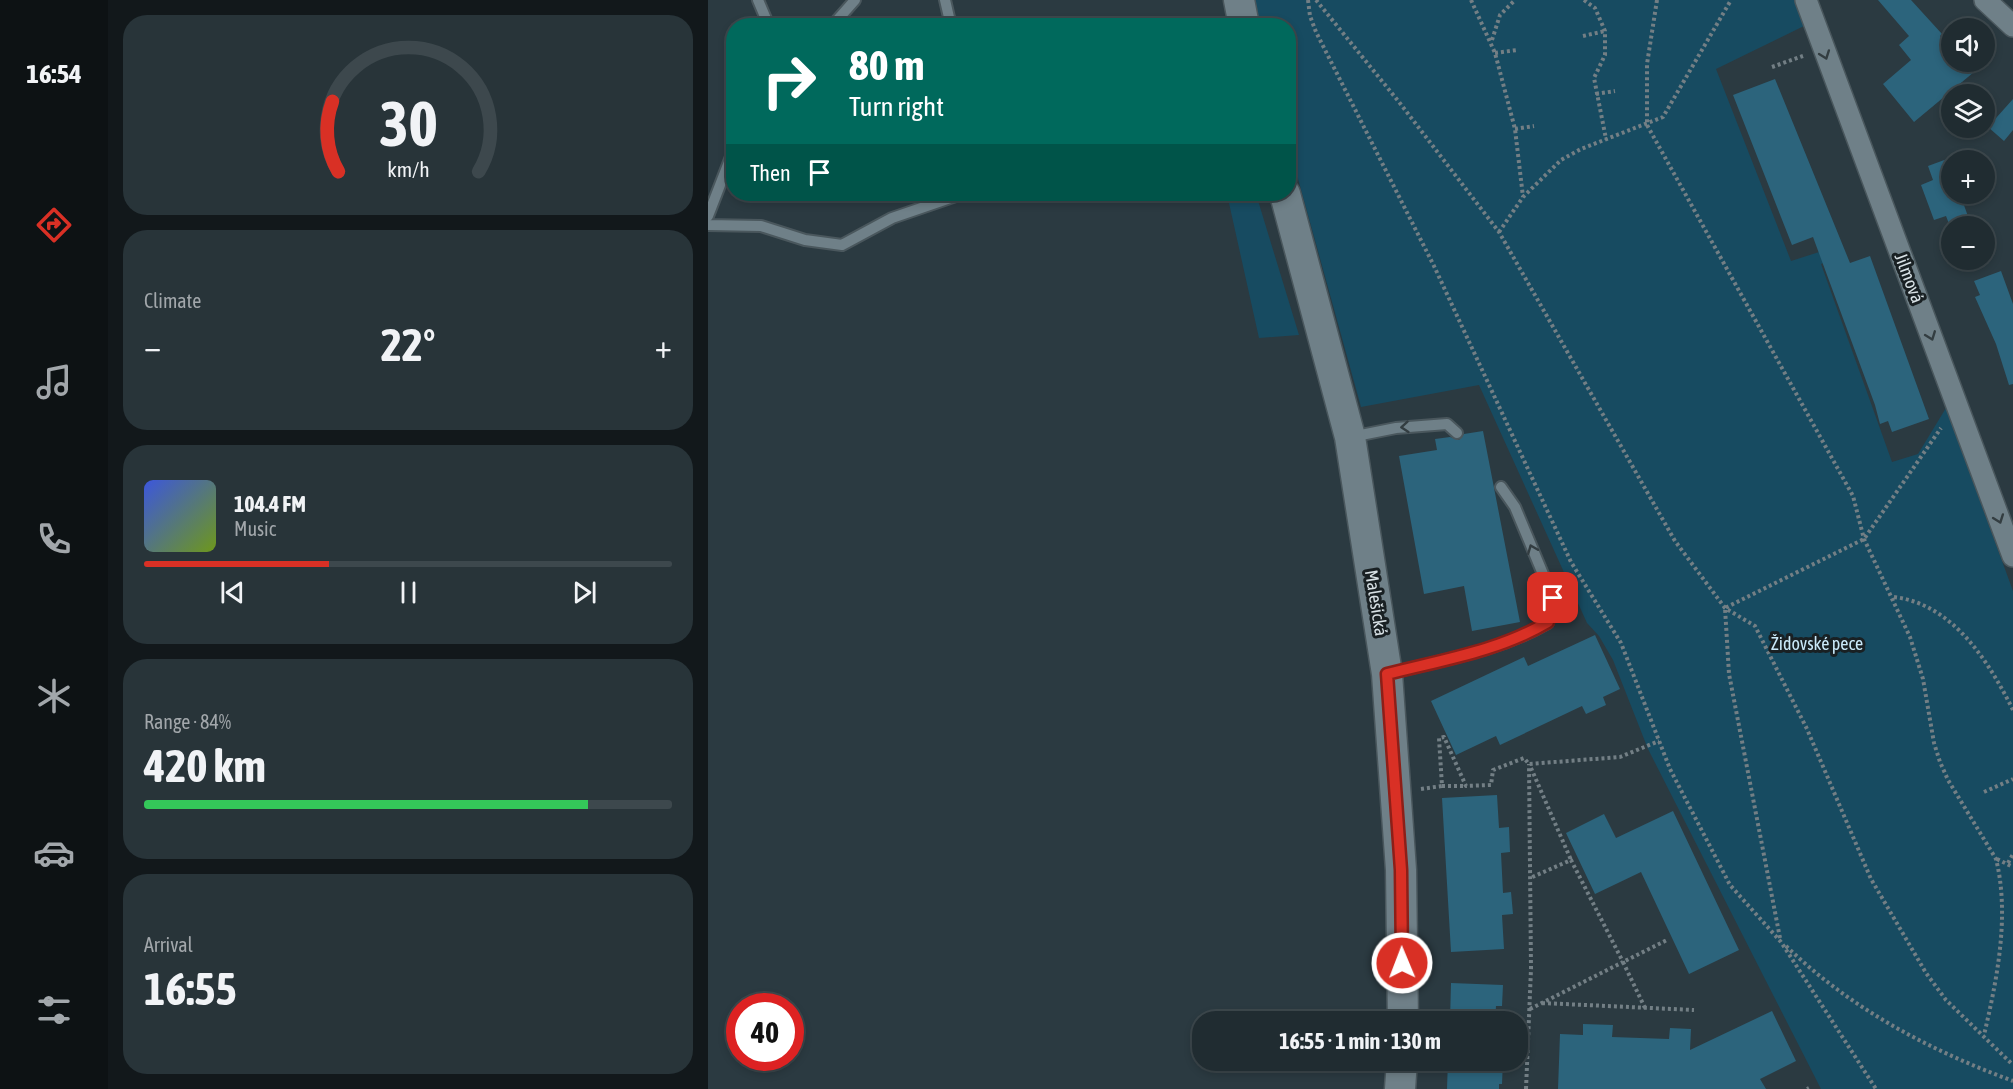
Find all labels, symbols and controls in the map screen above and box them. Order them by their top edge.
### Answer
map controls [1941,18,1995,270]
button: sound [1941,18,1995,72]
text: 80 m [849,41,924,89]
icon: right [750,42,828,120]
one-way arrow [1818,49,1831,60]
text: 16:54 [26,58,82,89]
button: layers [1941,84,1995,138]
text: 30 [379,88,437,159]
text: Turn right [849,91,944,122]
button: + [1941,150,1995,204]
icon: arrive [803,156,836,189]
text: km/h [387,157,429,182]
text: Then [750,160,791,186]
icon: directions [33,204,75,246]
button: − [1941,216,1995,270]
street label: Jilmová [1890,250,1929,306]
text: Climate [144,289,201,312]
text: 22° [381,319,435,371]
text: − [144,327,161,365]
text: + [655,327,672,365]
one-way arrow [1924,330,1936,341]
icon: music [33,361,75,403]
one-way arrow [1400,420,1409,433]
text: 104.4 FM [234,491,306,517]
one-way arrow [1992,513,2005,523]
text: Music [234,517,276,540]
icon: phone [33,518,75,560]
one-way arrow [1527,545,1539,556]
street label: Malešická [1361,568,1392,637]
pin [1527,572,1578,623]
icon: previous [216,576,249,609]
icon: pause [392,576,425,609]
icon: next [568,576,601,609]
icon: arrive [1536,581,1569,614]
park label: Židovské pece [1771,633,1863,654]
icon: climate [33,675,75,717]
text: Range · 84% [144,710,231,733]
text: 420 km [144,740,266,792]
icon: car [33,832,75,874]
position arrow [1370,931,1434,995]
text: Arrival [144,933,193,956]
text: 16:55 [144,963,237,1015]
icon: filters [33,989,75,1031]
speed limit sign: 40 [726,993,804,1071]
text: 16:55 · 1 min · 130 m [1279,1028,1441,1054]

